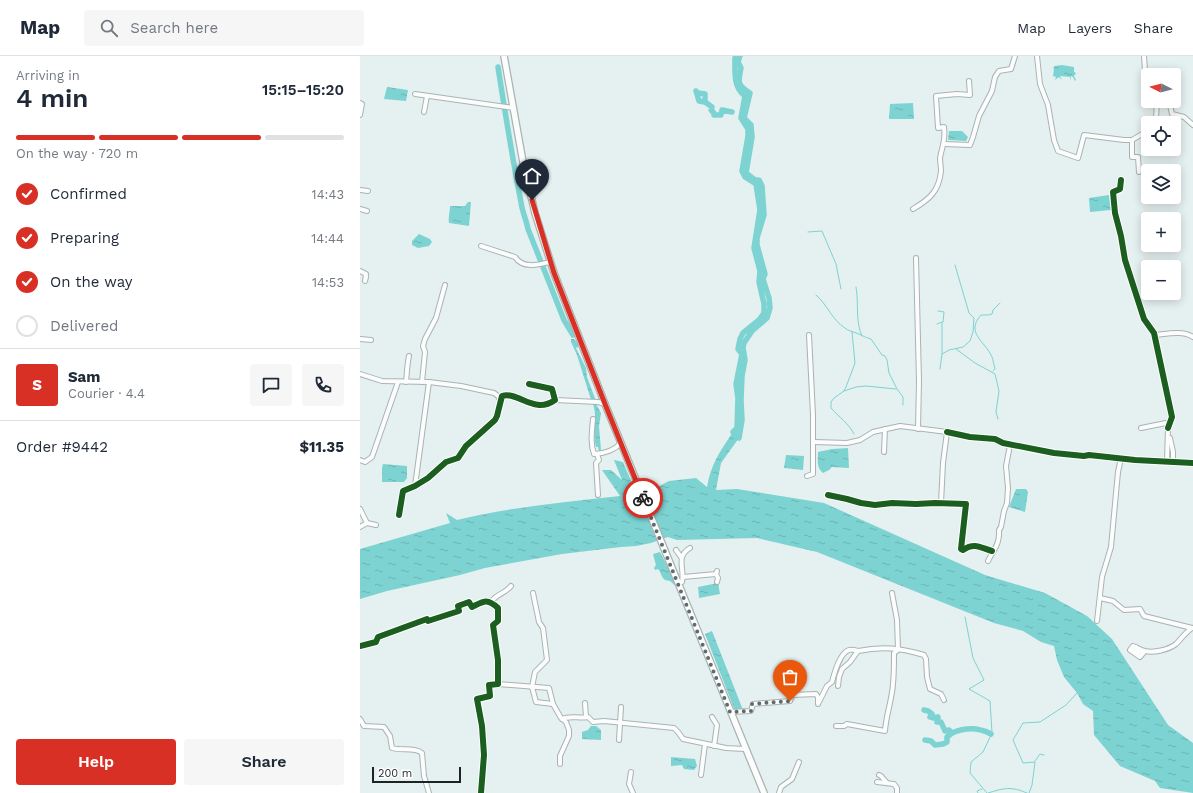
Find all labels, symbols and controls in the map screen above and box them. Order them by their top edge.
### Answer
search box [84,10,364,46]
text: Map [20,16,60,39]
icon: search [98,17,120,39]
text: Search here [130,19,218,37]
text: Map [1017,20,1046,36]
text: Layers [1068,20,1112,36]
text: Share [1134,20,1173,36]
text: Arriving in [16,68,80,83]
north arrow [1141,68,1181,108]
map controls [1141,68,1181,300]
text: 15:15–15:20 [262,81,344,99]
text: 4 min [16,83,88,113]
button: locate [1141,116,1181,156]
text: On the way · 720 m [16,146,138,161]
pin [515,159,549,200]
button: layers [1141,164,1181,204]
icon: home [521,165,543,187]
icon: check [16,183,38,205]
text: Confirmed [50,185,127,203]
text: 14:43 [312,187,344,202]
button: + [1141,212,1181,252]
icon: check [16,227,38,249]
text: Preparing [50,229,119,247]
text: 14:44 [311,231,344,246]
button: − [1141,260,1181,300]
icon: check [16,271,38,293]
text: On the way [50,273,132,291]
text: 14:53 [312,275,344,290]
text: Delivered [50,317,118,335]
button: chat [250,364,292,406]
button: phone [302,364,344,406]
text: Sam [68,368,100,386]
text: S [32,376,42,394]
text: Courier · 4.4 [68,386,145,401]
text: Order #9442 [16,438,108,456]
text: $11.35 [299,438,344,456]
courier [623,478,663,518]
icon: bike [632,487,654,509]
pin [773,660,807,701]
icon: bag [779,666,801,688]
button: Help [16,739,176,785]
button: Share [184,739,344,785]
scale bar [372,765,461,784]
text: 200 m [378,767,412,780]

